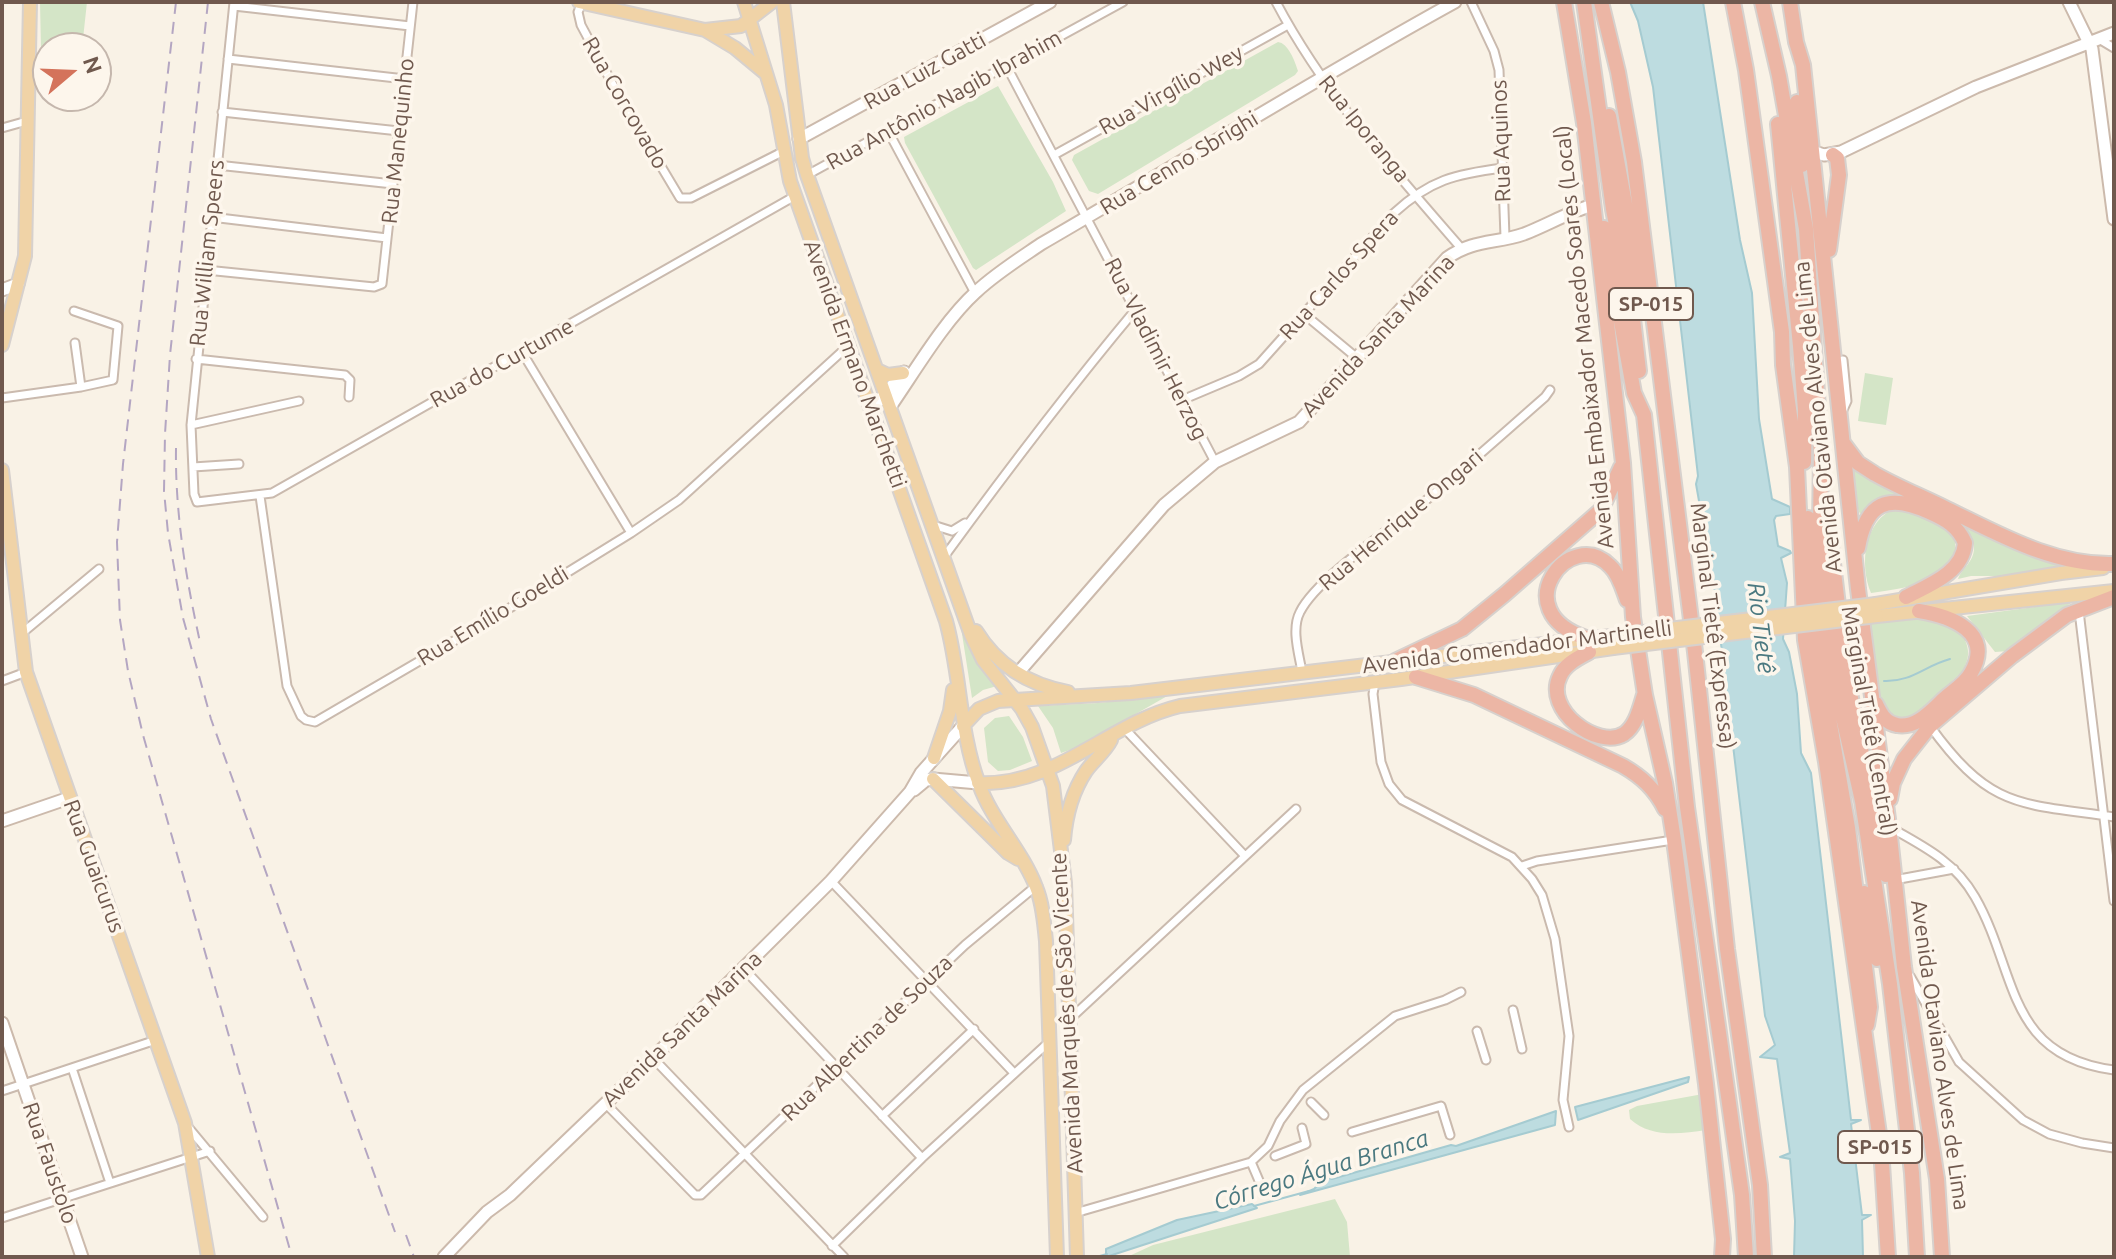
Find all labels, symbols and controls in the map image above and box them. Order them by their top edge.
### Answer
street label: Rua Antônio Nagib Ibrahim [822,24,1066,176]
street label: Rua Luiz Gatti [859,27,991,115]
north arrow [32,32,112,112]
street label: Rua Corcovado [577,32,673,174]
street label: Rua Virgílio Wey [1094,39,1248,141]
text: N [79,53,108,77]
street label: Rua Manequinho [376,57,420,225]
street label: Rua Iporanga [1313,70,1415,188]
street label: Rua Aquinos [1486,79,1516,203]
street label: Rua Cenno Sbrighi [1095,105,1263,221]
street label: Avenida Embaixador Macedo Soares (Local) [1549,124,1619,550]
street label: Rua William Speers [184,158,230,348]
street label: Rua Carlos Spera [1274,205,1404,345]
street label: Avenida Ermano Marchetti [798,237,912,491]
street label: Avenida Santa Marina [1296,249,1460,423]
street label: Rua Vladimir Herzog [1099,254,1213,444]
street label: Avenida Otaviano Alves de Lima [1789,260,1847,574]
road number: SP-015 [1609,288,1693,320]
street label: Rua do Curtume [426,313,578,413]
street label: Rua Henrique Ongari [1314,444,1488,596]
street label: Marginal Tietê (Expressa) [1685,501,1741,751]
street label: Rua Emílio Goeldi [413,560,573,672]
water label: Rio Tietê [1741,581,1781,675]
street label: Marginal Tietê (Central) [1836,604,1902,838]
street label: Avenida Comendador Martinelli [1361,615,1673,679]
street label: Rua Guaicurus [58,796,130,936]
street label: Avenida Marquês de São Vicente [1045,852,1089,1174]
street label: Avenida Otaviano Alves de Lima [1905,898,1975,1212]
street label: Avenida Santa Marina [596,946,768,1112]
street label: Rua Albertina de Souza [776,950,958,1126]
street label: Rua Faustolo [17,1099,83,1227]
water label: Córrego Água Branca [1210,1124,1432,1216]
road number: SP-015 [1838,1131,1922,1163]

